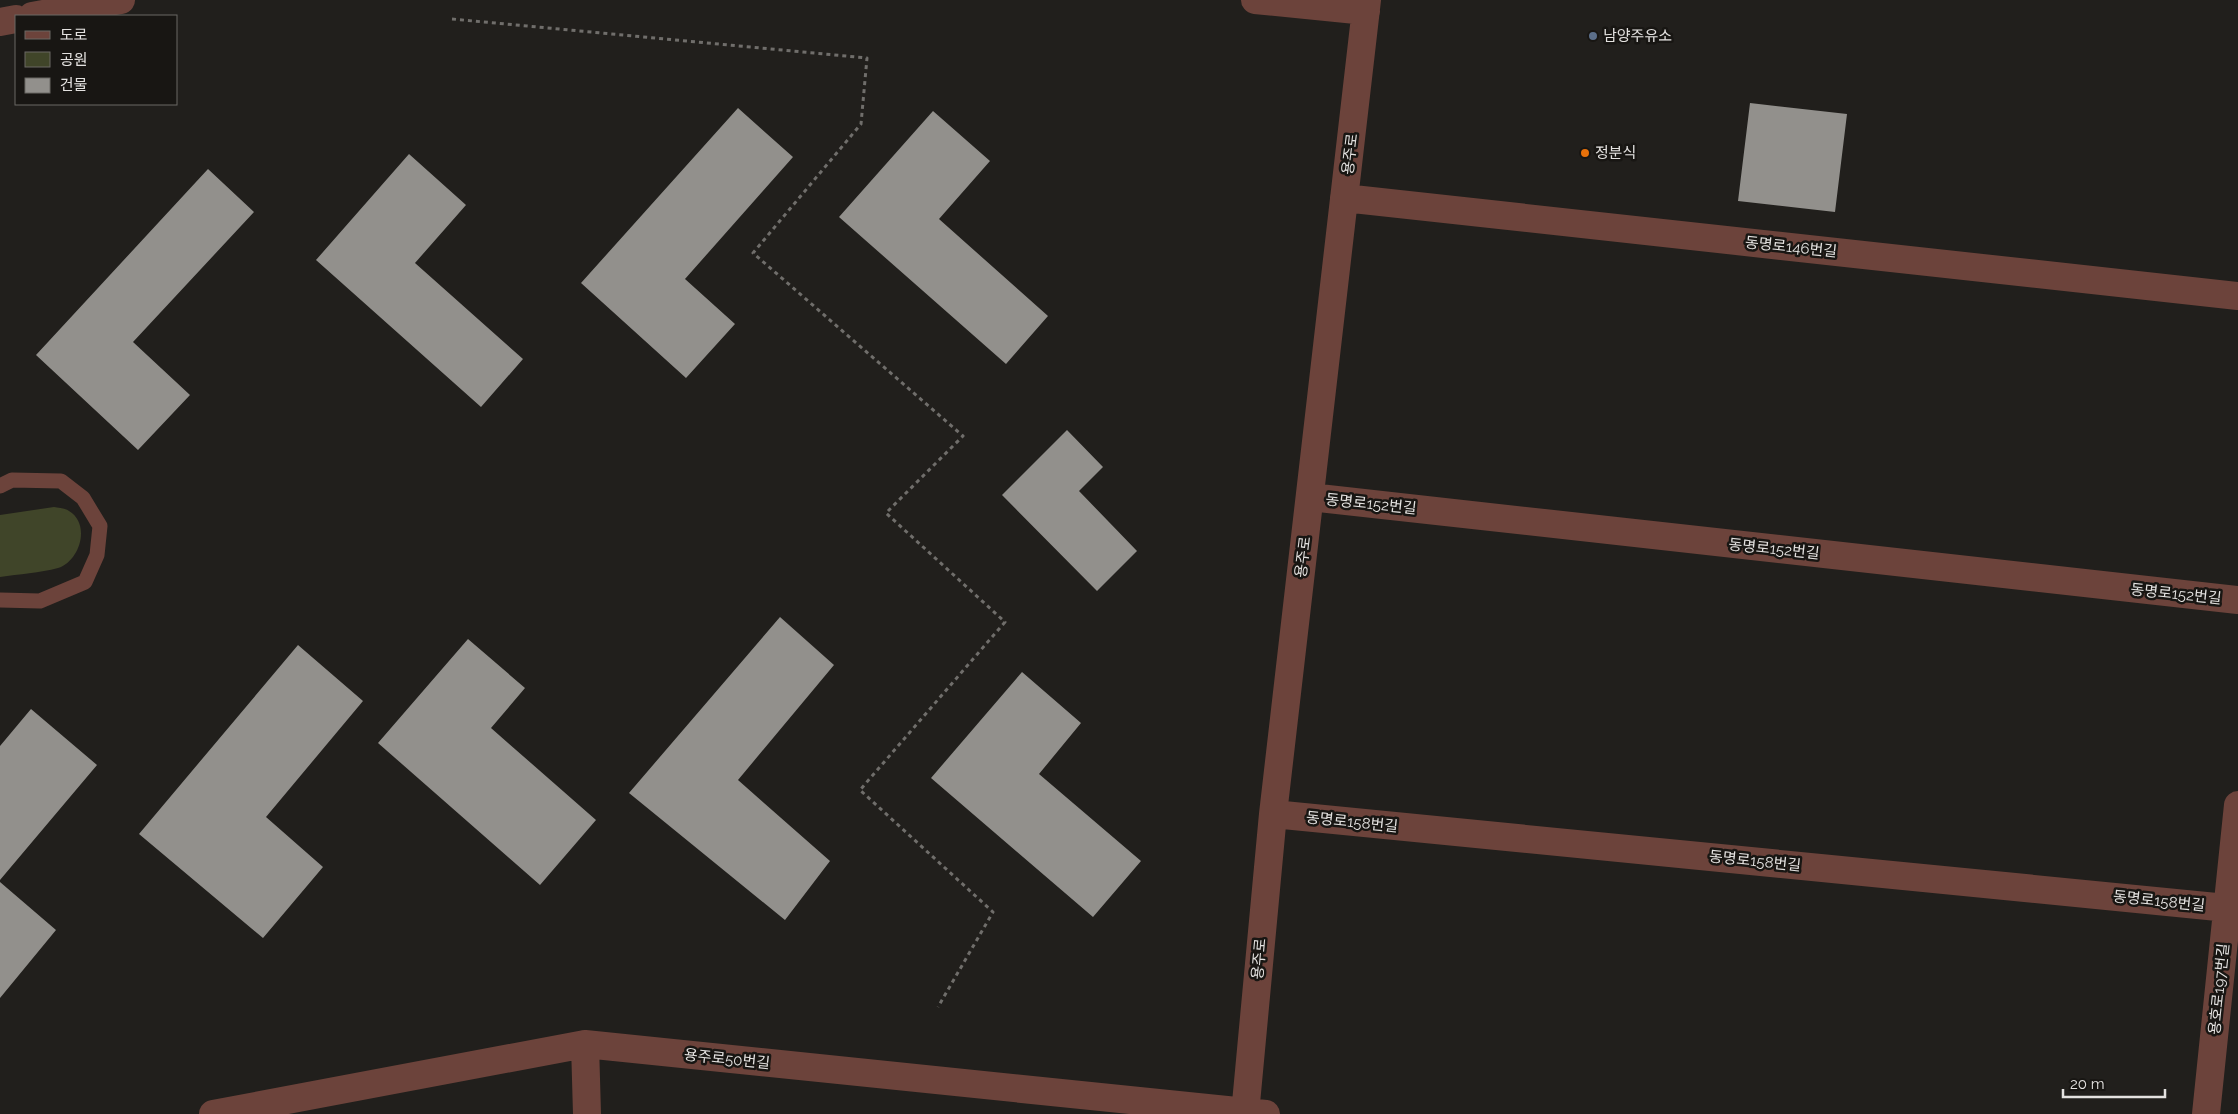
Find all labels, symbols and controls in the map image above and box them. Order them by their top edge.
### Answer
legend [15,15,178,105]
text: 도로 [60,26,88,44]
place label: 남양주유소 [1603,27,1672,45]
marker: 남양주유소 [1587,30,1599,42]
text: 공원 [60,51,88,69]
text: 건물 [60,76,88,94]
street label: 용주로 [1339,132,1361,176]
place label: 정분식 [1595,144,1636,162]
marker: 정분식 [1579,147,1591,159]
street label: 동명로146번길 [1744,233,1838,261]
street label: 동명로152번길 [1325,490,1417,518]
street label: 용주로 [1292,535,1314,579]
street label: 동명로152번길 [1728,535,1820,563]
street label: 동명로152번길 [2130,580,2222,608]
street label: 동명로158번길 [1305,808,1399,836]
street label: 동명로158번길 [1708,847,1802,875]
street label: 동명로158번길 [2112,887,2206,915]
street label: 용주로 [1248,938,1270,980]
street label: 용호로197번길 [2205,942,2233,1036]
street label: 용주로50번길 [683,1046,771,1072]
scale bar [2063,1066,2166,1098]
text: 20 m [2070,1075,2105,1093]

